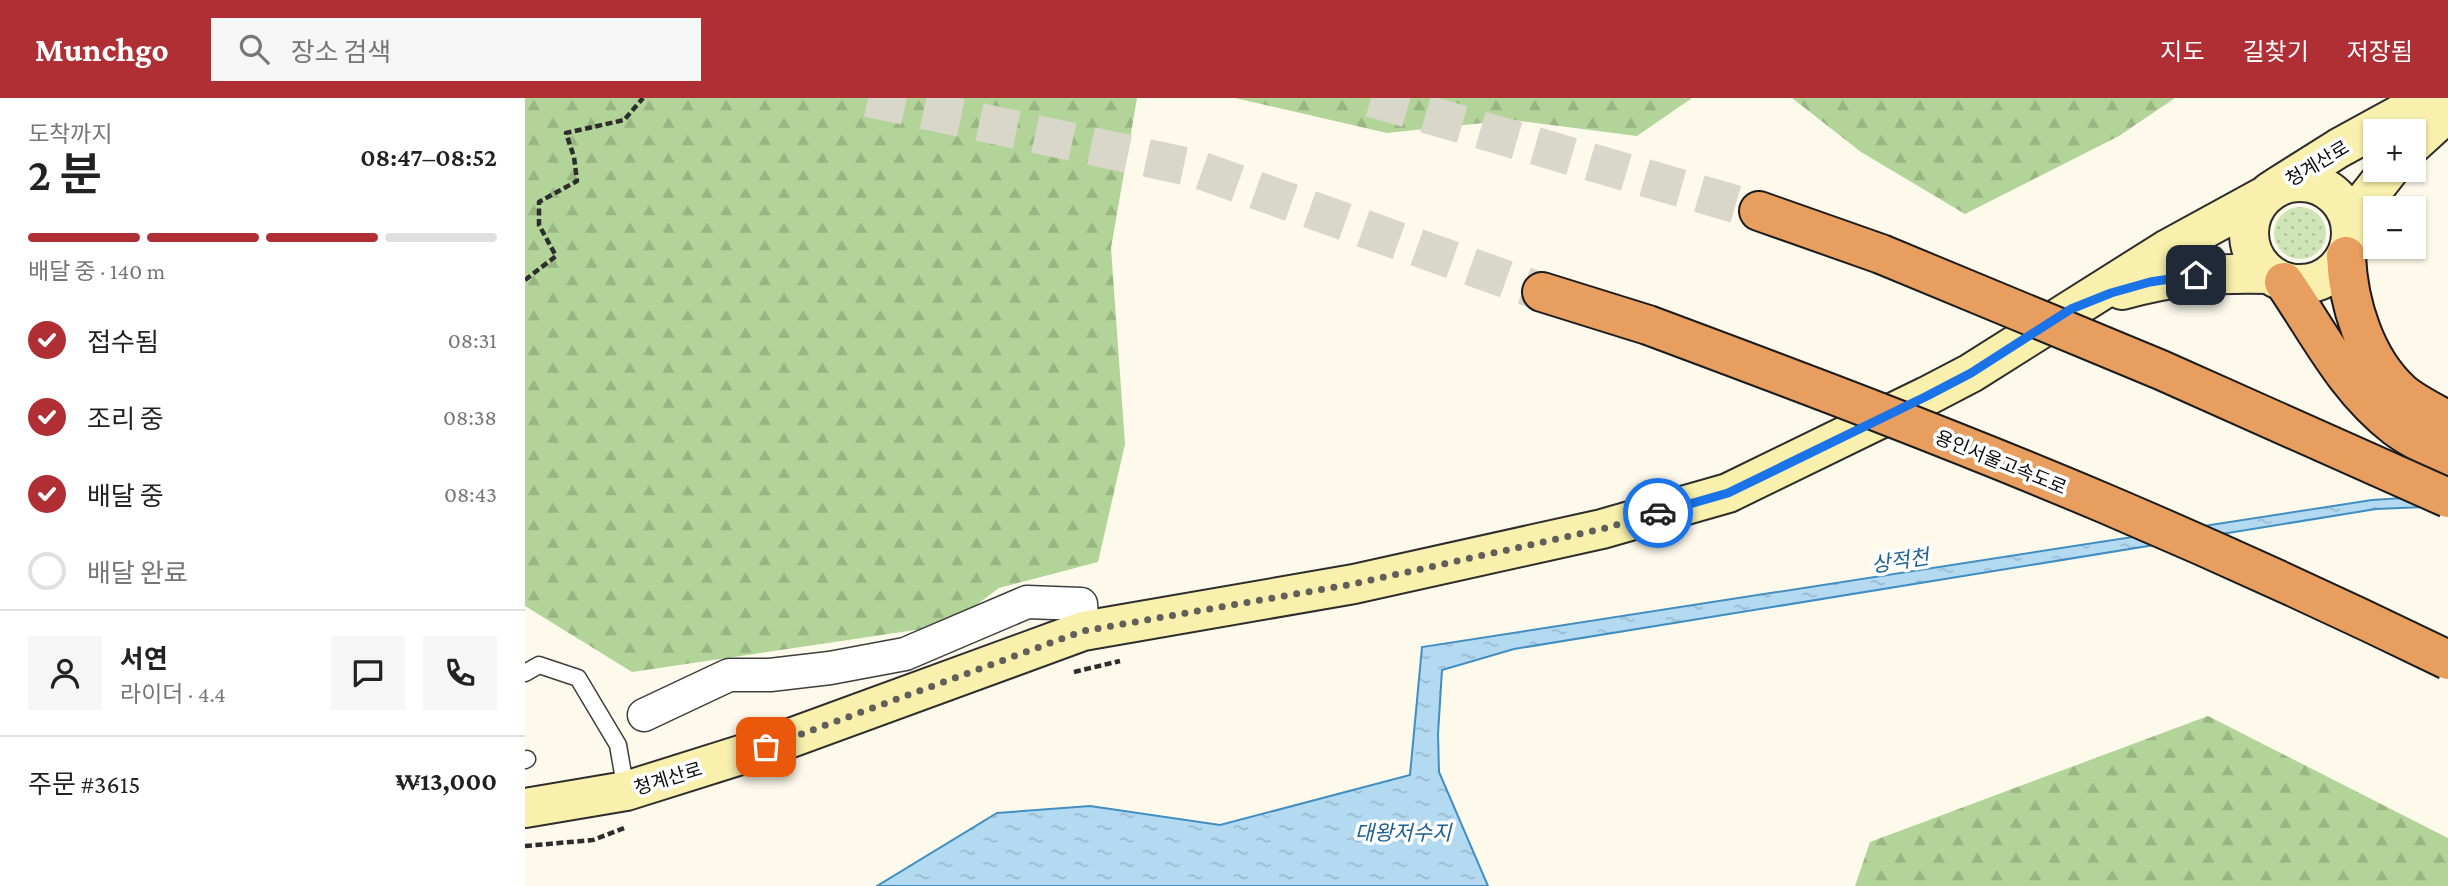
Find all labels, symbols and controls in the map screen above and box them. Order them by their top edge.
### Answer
search box [211,18,701,81]
icon: search [235,30,273,68]
text: Munchgo [35,31,169,68]
text: 장소 검색 [291,38,391,67]
text: 지도 [2160,38,2205,65]
text: 길찾기 [2243,38,2309,65]
text: 저장됨 [2347,38,2413,65]
map controls [2363,119,2426,259]
button: + [2363,119,2426,182]
text: 도착까지 [28,121,113,147]
street label: 청계산로 [2282,136,2353,190]
text: 08:47–08:52 [360,143,497,172]
text: 2 분 [28,149,102,200]
button: − [2363,196,2426,259]
pin [2166,245,2226,305]
icon: home [2177,256,2215,294]
text: 배달 중 · 140 m [28,258,165,284]
icon: check [28,321,66,359]
text: 08:31 [448,327,497,353]
text: 접수됨 [87,328,159,357]
icon: check [28,398,66,436]
text: 08:38 [443,404,497,430]
text: 조리 중 [87,405,164,434]
street label: 용인서울고속도로 [1932,427,2070,498]
icon: check [28,475,66,513]
courier [1623,478,1693,548]
text: 08:43 [444,481,497,507]
text: 배달 중 [87,482,164,511]
icon: car [1639,494,1677,532]
water label: 상적천 [1869,544,1933,577]
text: 배달 완료 [87,559,188,588]
button: person [28,636,102,710]
button: chat [331,636,405,710]
button: phone [423,636,497,710]
text: 서연 [120,645,168,674]
text: 라이더 · 4.4 [120,681,226,707]
pin [736,717,796,777]
icon: bag [747,728,785,766]
street label: 청계산로 [632,758,705,799]
text: ₩13,000 [395,767,497,796]
text: 주문 #3615 [28,770,141,799]
water label: 대왕저수지 [1355,821,1453,845]

